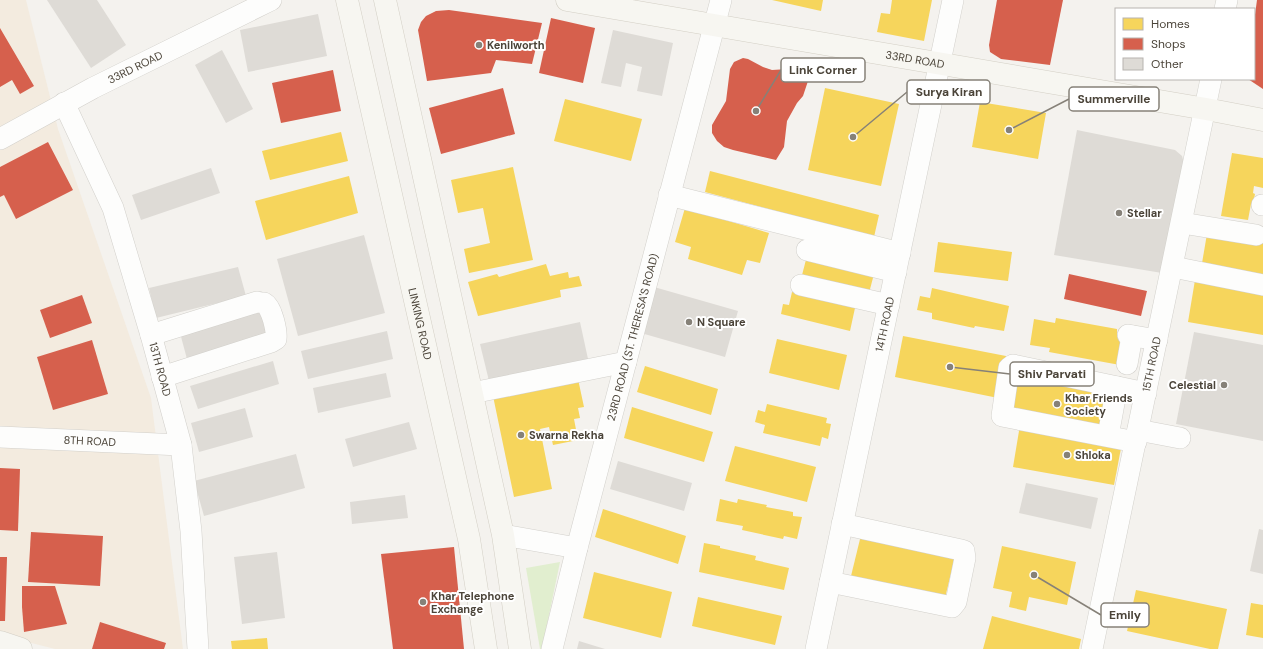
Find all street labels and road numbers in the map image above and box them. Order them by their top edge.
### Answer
street label: 33RD ROAD [884,47,946,71]
street label: 33RD ROAD [105,48,165,87]
street label: 23RD ROAD (ST. THERESA'S ROAD) [604,252,661,422]
street label: LINKING ROAD [405,287,435,362]
street label: 14TH ROAD [872,295,897,353]
street label: 15TH ROAD [1139,335,1164,393]
street label: 13TH ROAD [146,341,175,398]
street label: 8TH ROAD [63,433,117,449]

